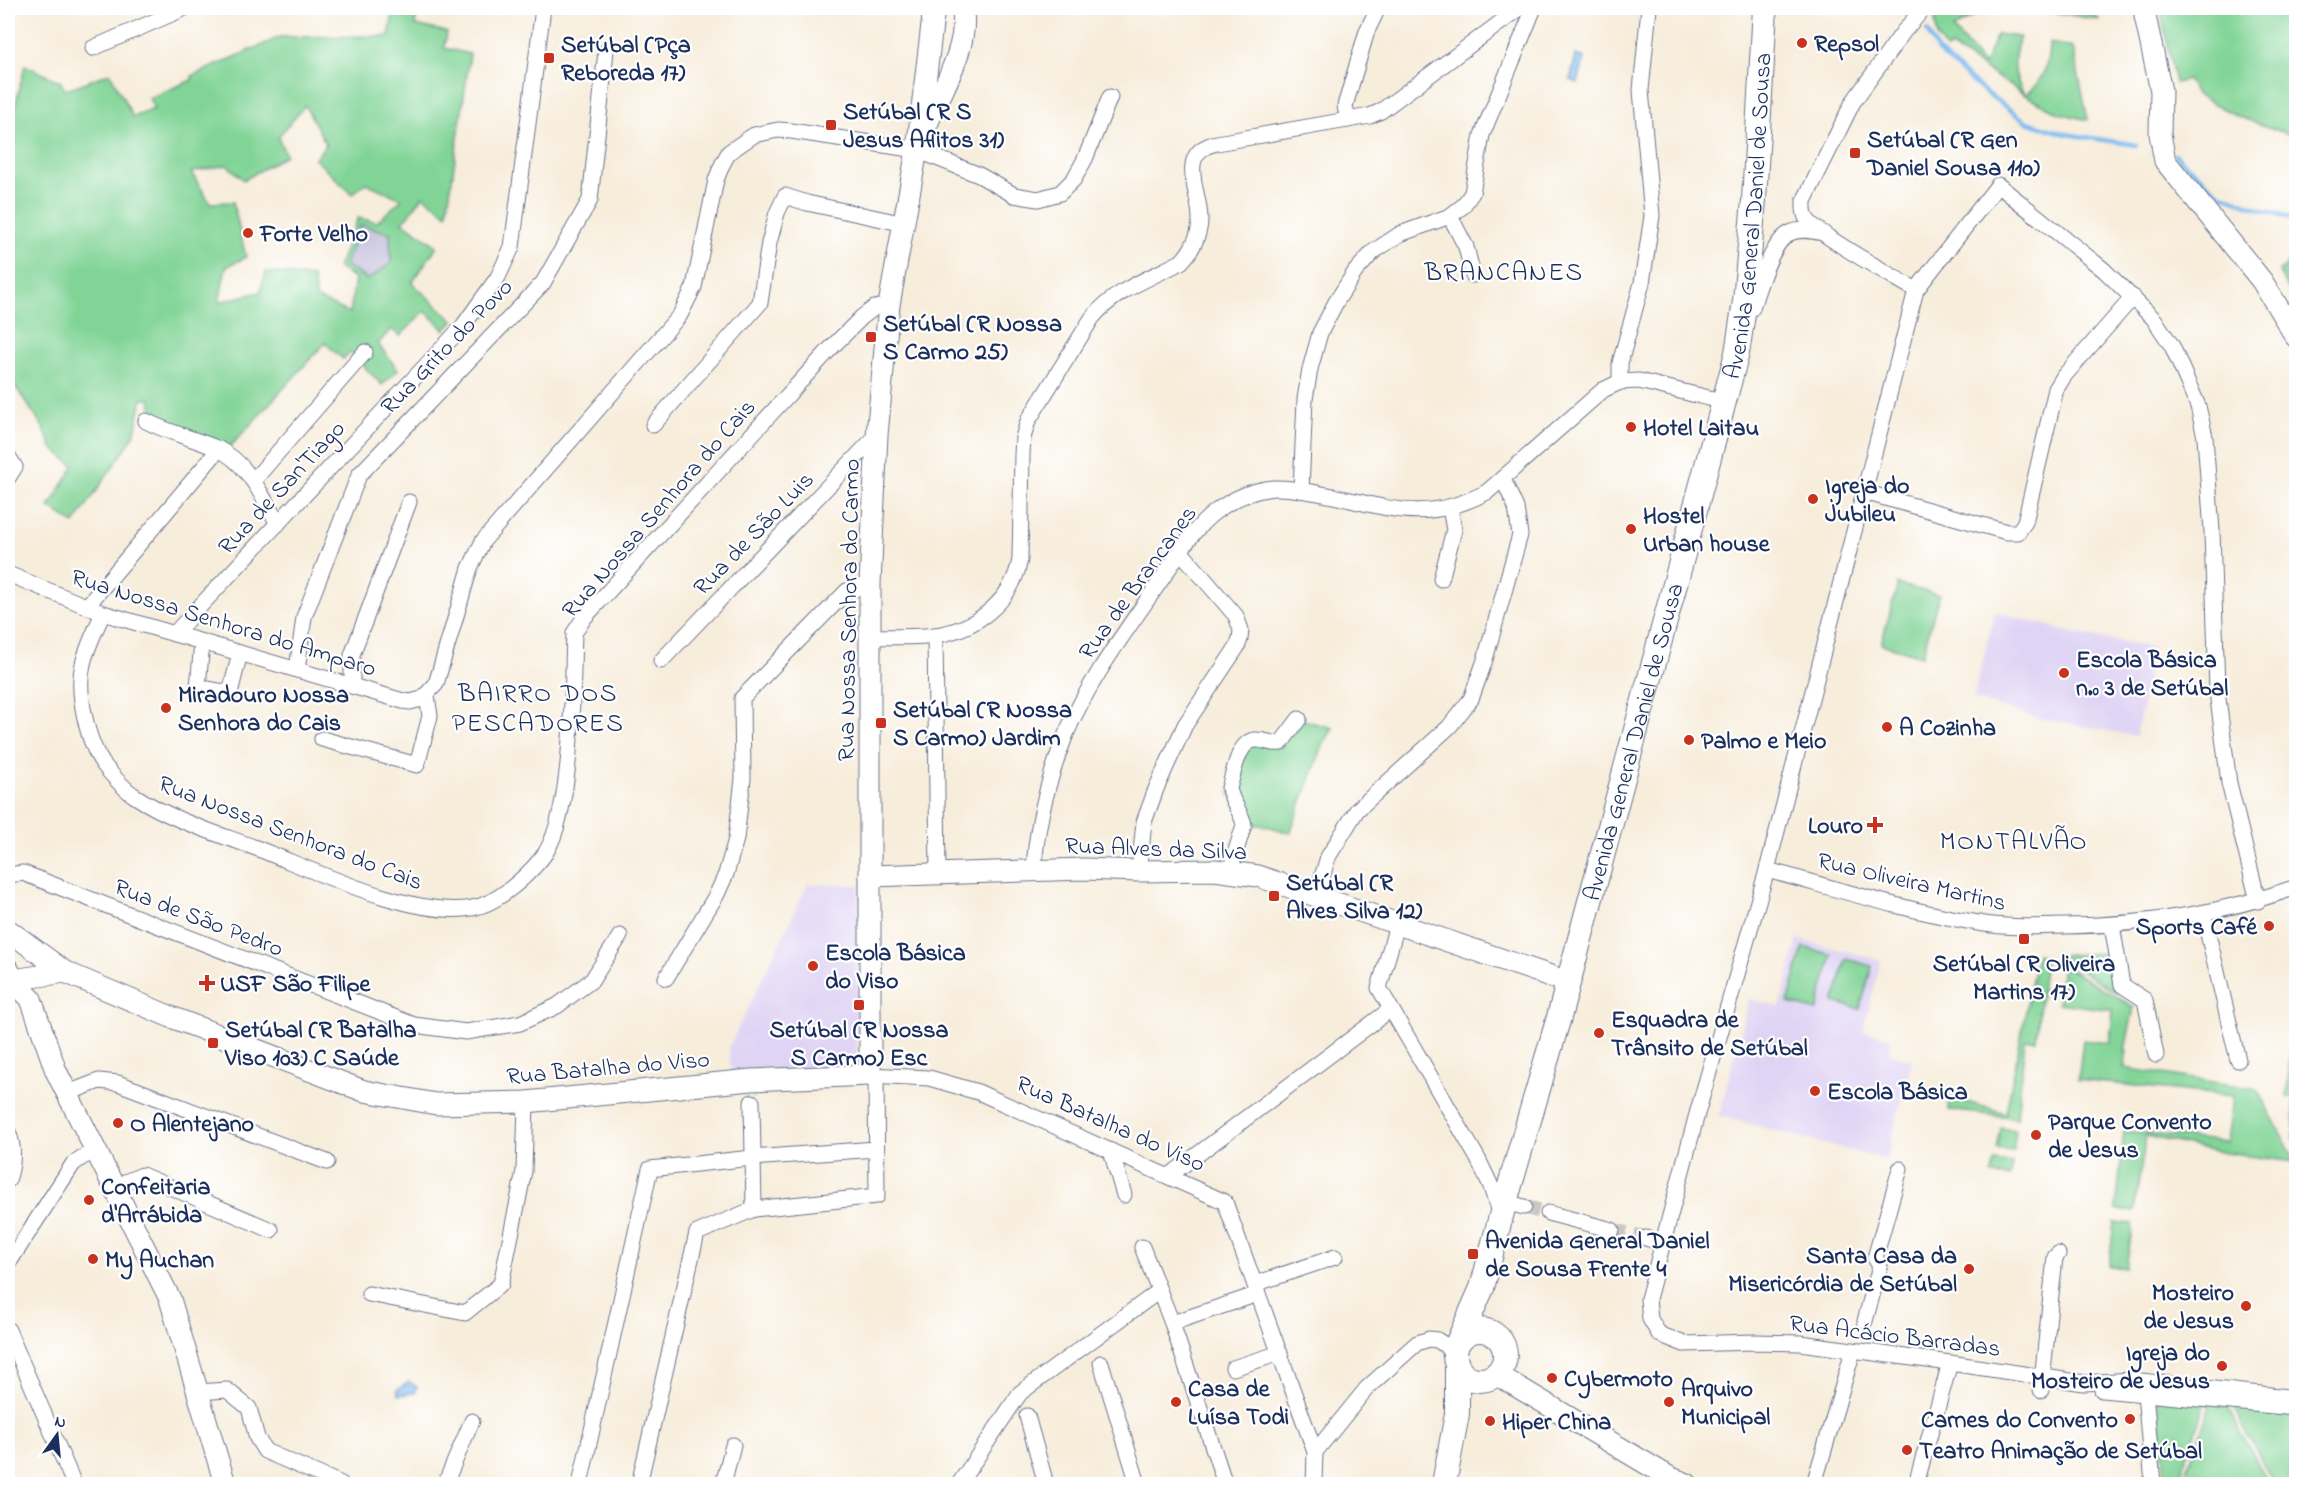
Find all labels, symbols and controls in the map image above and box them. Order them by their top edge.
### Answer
place label: Repsol [1814,28,1879,63]
place label: Setúbal (Pça Reboreda 17) [561,29,691,92]
marker: Repsol [1795,36,1809,50]
marker: Setúbal (Pça Reboreda 17) [542,51,556,65]
street label: Avenida General Daniel de Sousa [1716,52,1782,383]
place label: Setúbal (R S Jesus Aflitos 31) [843,96,1004,159]
marker: Setúbal (R S Jesus Aflitos 31) [824,118,838,132]
place label: Setúbal (R Gen Daniel Sousa 110) [1866,124,2040,187]
marker: Setúbal (R Gen Daniel Sousa 110) [1848,146,1862,160]
place label: Forte Velho [259,218,368,253]
marker: Forte Velho [241,226,255,240]
district label: BRANCANES [1423,255,1584,293]
street label: Rua Grito do Povo [373,272,522,424]
place label: Setúbal (R Nossa S Carmo 25) [883,308,1062,371]
marker: Setúbal (R Nossa S Carmo 25) [864,330,878,344]
street label: Rua Nossa Senhora do Cais [555,392,765,627]
place label: Hotel Laitau [1643,412,1759,447]
street label: Rua de San'Tiago [211,413,355,564]
marker: Hotel Laitau [1624,420,1638,434]
street label: Rua Nossa Senhora do Carmo [830,458,871,762]
street label: Rua de São Luis [686,465,823,605]
place label: Igreja do Jubileu [1825,470,1909,533]
marker: Igreja do Jubileu [1806,492,1820,506]
street label: Rua de Brancanes [1071,499,1207,668]
place label: Hostel Urban house [1643,500,1771,563]
marker: Hostel Urban house [1624,522,1638,536]
street label: Rua Nossa Senhora do Amparo [66,561,380,688]
street label: Avenida General Daniel de Sousa [1576,579,1695,905]
place label: Escola Básica n.º 3 de Setúbal [2076,644,2228,707]
marker: Escola Básica n.º 3 de Setúbal [2057,666,2071,680]
district label: BAIRRO DOS PESCADORES [452,676,624,744]
place label: Miradouro Nossa Senhora do Cais [178,679,349,742]
place label: Setúbal (R Nossa S Carmo) Jardim [893,694,1072,757]
marker: Miradouro Nossa Senhora do Cais [159,701,173,715]
place label: A Cozinha [1899,712,1996,747]
marker: Setúbal (R Nossa S Carmo) Jardim [874,716,888,730]
marker: A Cozinha [1880,720,1894,734]
place label: Palmo e Meio [1701,725,1826,760]
marker: Palmo e Meio [1682,733,1696,747]
street label: Rua Nossa Senhora do Cais [153,768,427,901]
place label: Louro [1808,810,1863,845]
marker: Louro [1868,818,1882,832]
district label: MONTALVÃO [1940,824,2088,862]
street label: Rua Alves da Silva [1064,830,1248,871]
street label: Rua Oliveira Martins [1814,845,2009,922]
place label: Setúbal (R Alves Silva 12) [1286,867,1422,930]
street label: Rua de São Pedro [108,871,288,968]
marker: Setúbal (R Alves Silva 12) [1267,889,1281,903]
place label: Sports Café [2136,911,2258,946]
marker: Sports Café [2262,919,2276,933]
marker: Setúbal (R Oliveira Martins 17) [2017,932,2031,946]
place label: Escola Básica do Viso [825,937,966,1000]
place label: Setúbal (R Oliveira Martins 17) [1933,948,2115,1011]
marker: Escola Básica do Viso [806,959,820,973]
place label: USF São Filipe [220,968,371,1003]
marker: USF São Filipe [198,974,216,992]
marker: Setúbal (R Nossa S Carmo) Esc [852,998,866,1012]
place label: Esquadra de Trânsito de Setúbal [1611,1004,1808,1067]
place label: Setúbal (R Batalha Viso 103) C Saúde [224,1014,417,1077]
place label: Setúbal (R Nossa S Carmo) Esc [769,1014,949,1077]
marker: Esquadra de Trânsito de Setúbal [1592,1026,1606,1040]
marker: Setúbal (R Batalha Viso 103) C Saúde [206,1036,220,1050]
street label: Rua Batalha do Viso [505,1043,711,1096]
street label: Rua Batalha do Viso [1010,1068,1210,1183]
place label: Escola Básica [1827,1076,1968,1111]
marker: Escola Básica [1808,1084,1822,1098]
place label: Parque Convento de Jesus [2048,1106,2212,1169]
place label: O Alentejano [130,1108,254,1143]
marker: O Alentejano [111,1116,125,1130]
marker: Parque Convento de Jesus [2029,1128,2043,1142]
place label: Confeitaria d'Arrábida [101,1171,210,1234]
marker: Confeitaria d'Arrábida [82,1193,96,1207]
place label: Avenida General Daniel de Sousa Frente 4 [1485,1225,1709,1288]
place label: Santa Casa da Misericórdia de Setúbal [1728,1240,1957,1303]
place label: My Auchan [105,1244,214,1280]
marker: Avenida General Daniel de Sousa Frente 4 [1466,1247,1480,1261]
marker: My Auchan [86,1252,100,1266]
marker: Santa Casa da Misericórdia de Setúbal [1962,1262,1976,1276]
place label: Mosteiro de Jesus [2143,1277,2234,1340]
marker: Mosteiro de Jesus [2239,1299,2253,1313]
street label: Rua Acácio Barradas [1787,1307,2002,1368]
place label: Igreja do Mosteiro de Jesus [2031,1337,2210,1400]
marker: Igreja do Mosteiro de Jesus [2215,1359,2229,1373]
place label: Cybermoto [1564,1363,1673,1399]
marker: Cybermoto [1545,1371,1559,1385]
place label: Casa de Luísa Todi [1188,1373,1289,1436]
place label: Arquivo Municipal [1681,1373,1770,1436]
marker: Casa de Luísa Todi [1169,1395,1183,1409]
marker: Arquivo Municipal [1662,1395,1676,1409]
place label: Carnes do Convento [1921,1404,2118,1439]
north arrow [27,1405,87,1465]
place label: Hiper China [1502,1406,1611,1441]
text: N [52,1409,69,1435]
marker: Carnes do Convento [2123,1412,2137,1426]
marker: Hiper China [1483,1414,1497,1428]
place label: Teatro Animação de Setúbal [1919,1435,2202,1470]
marker: Teatro Animação de Setúbal [1900,1443,1914,1457]

